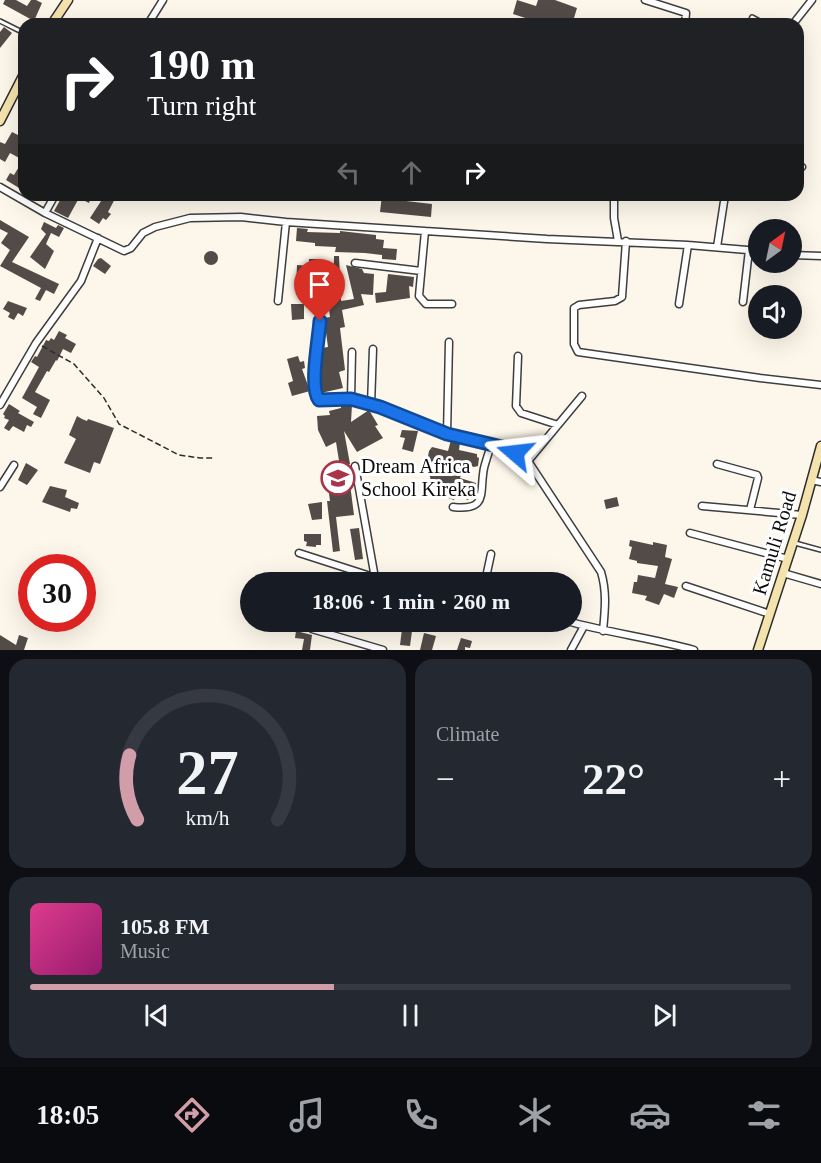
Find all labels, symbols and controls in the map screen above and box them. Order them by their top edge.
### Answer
icon: right [48,42,126,120]
text: 190 m [147,42,256,88]
text: Turn right [147,91,256,121]
icon: left [332,156,365,189]
icon: ahead [395,156,428,189]
icon: right [458,156,491,189]
north arrow [748,219,802,273]
map controls [748,219,802,339]
pin [294,259,345,321]
icon: arrive [303,268,336,301]
button: sound [748,285,802,339]
position arrow [483,421,547,485]
place label: Dream Africa School Kireka [361,455,476,500]
school or university icon: Dream Africa School Kireka [320,460,356,496]
street label: Kamuli Road [748,489,800,597]
speed limit sign: 30 [18,554,96,632]
text: 18:06 · 1 min · 260 m [312,589,510,614]
text: Climate [436,723,499,745]
text: 27 [176,738,239,807]
text: 22° [582,754,645,804]
text: − [436,761,455,797]
text: + [772,761,791,797]
text: km/h [185,807,230,831]
text: 105.8 FM [120,914,209,939]
text: Music [120,940,170,962]
icon: previous [140,999,173,1032]
icon: pause [394,999,427,1032]
icon: next [648,999,681,1032]
icon: directions [171,1094,213,1136]
icon: music [286,1094,328,1136]
icon: phone [400,1094,442,1136]
icon: climate [514,1094,556,1136]
icon: car [629,1094,671,1136]
icon: filters [743,1094,785,1136]
text: 18:05 [36,1100,99,1130]

